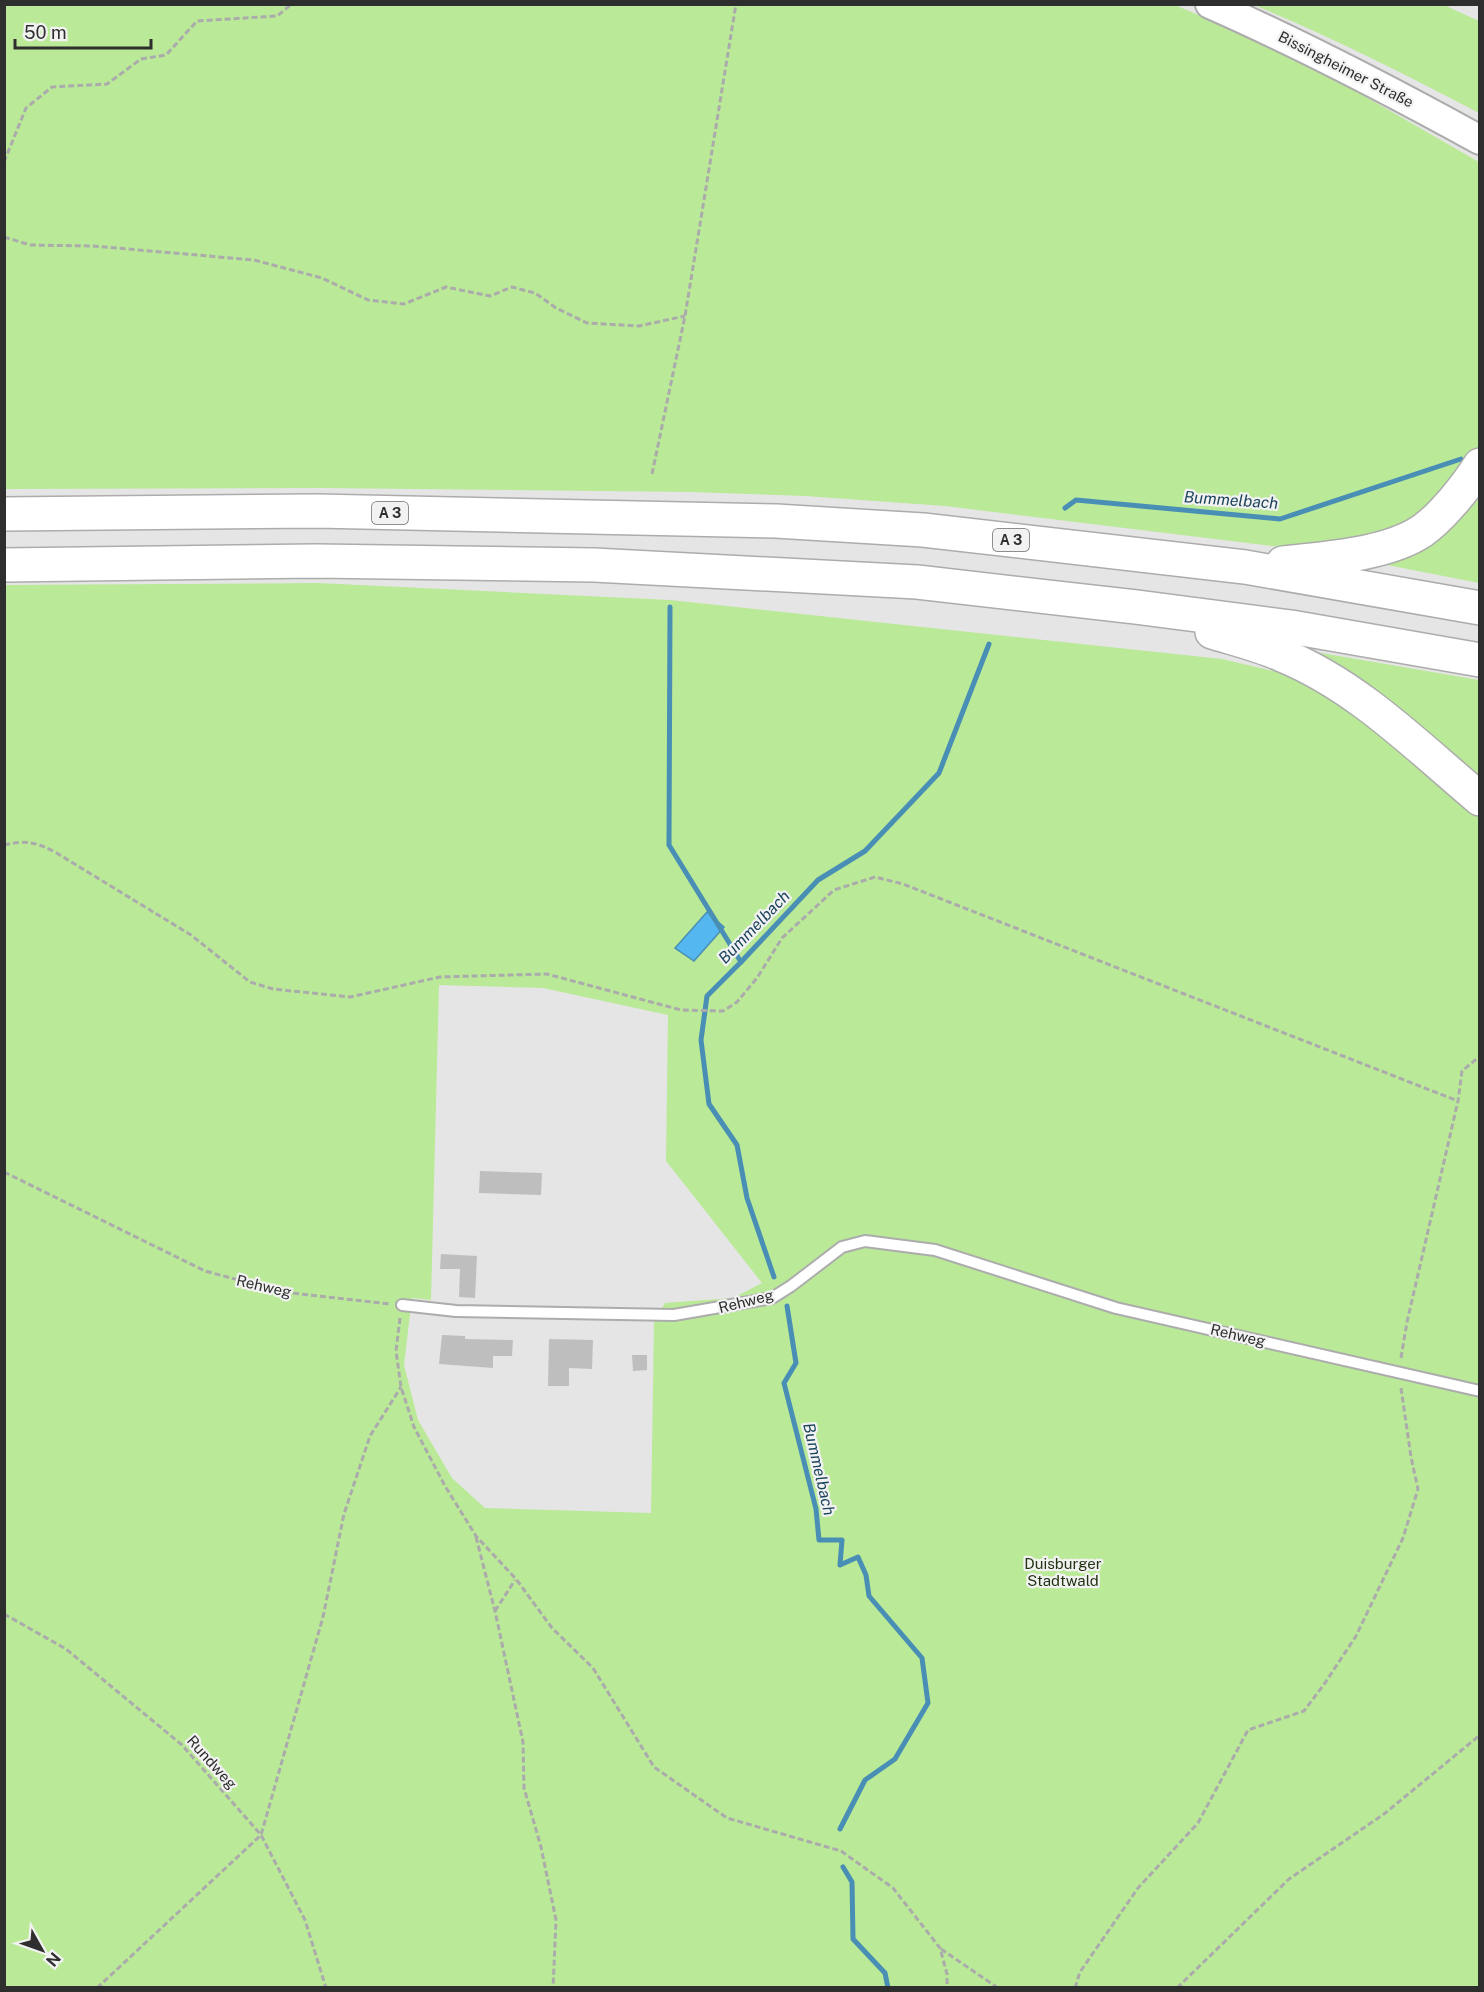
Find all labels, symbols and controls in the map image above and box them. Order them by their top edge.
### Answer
scale bar [15,12,152,50]
text: 50 m [24,22,67,43]
street label: Bissingheimer Straße [1276,27,1416,111]
water label: Bummelbach [1183,487,1279,513]
road number: A 3 [372,502,408,524]
road number: A 3 [993,529,1029,551]
water label: Bummelbach [714,886,794,968]
street label: Rehweg [235,1271,293,1301]
street label: Rehweg [717,1286,775,1316]
street label: Rehweg [1209,1320,1267,1350]
water label: Bummelbach [799,1421,839,1517]
park label: Duisburger Stadtwald [1024,1555,1102,1589]
street label: Rundweg [184,1732,240,1792]
north arrow [12,1920,72,1980]
text: N [42,1948,64,1970]

